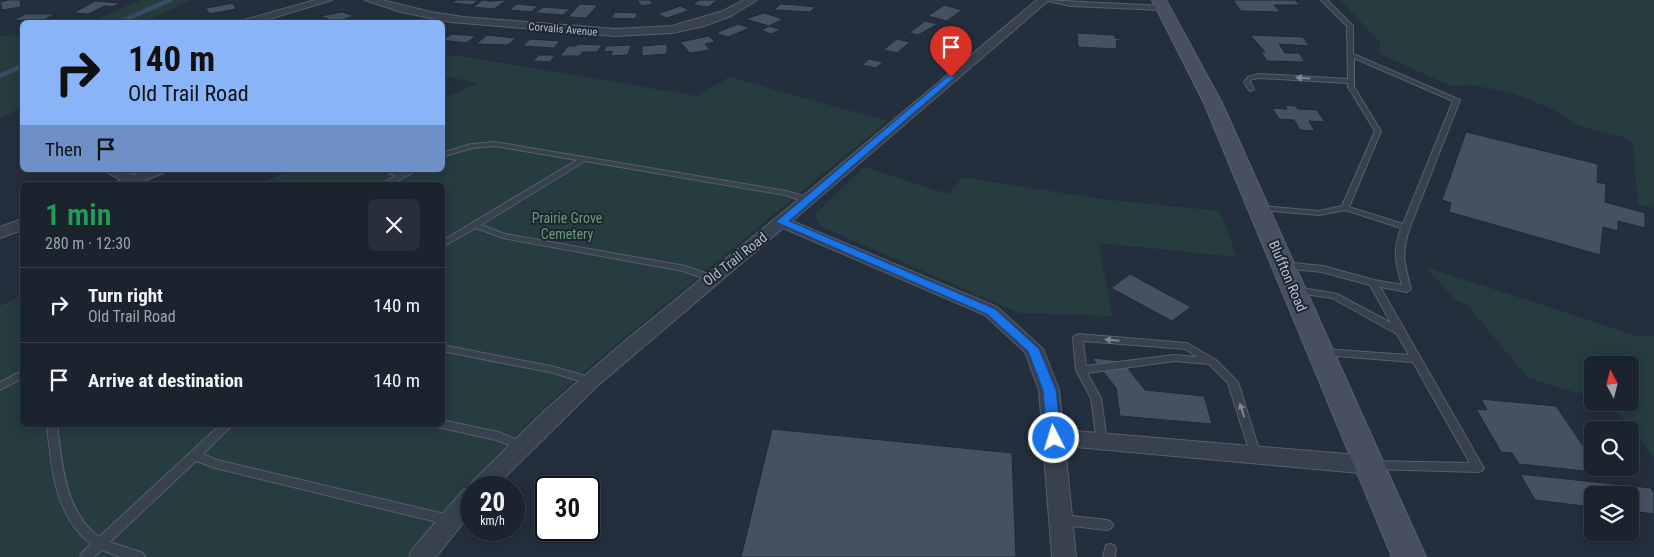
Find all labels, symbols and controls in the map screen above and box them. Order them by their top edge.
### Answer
street label: Corvalis Avenue [528,20,598,39]
pin [930,26,972,77]
icon: arrive [937,33,965,61]
text: 140 m [128,39,215,80]
icon: right [45,40,110,105]
one-way arrow [1294,74,1310,82]
text: Old Trail Road [128,81,249,106]
icon: arrive [92,135,120,163]
text: Then [45,138,82,161]
text: 1 min [45,197,111,232]
button: close [368,199,420,251]
park label: Prairie Grove Cemetery [532,210,603,242]
street label: Old Trail Road [700,229,770,289]
text: 280 m · 12:30 [45,234,131,253]
street label: Bluffton Road [1266,238,1310,314]
text: Turn right [88,284,163,307]
icon: right [45,291,73,319]
text: 140 m [373,294,420,317]
text: Old Trail Road [88,307,176,326]
one-way arrow [1104,336,1120,344]
north arrow [1584,356,1639,411]
map controls [1584,356,1639,541]
icon: arrive [45,366,73,394]
text: Arrive at destination [88,369,243,392]
text: 140 m [373,369,420,392]
one-way arrow [1237,402,1245,417]
position arrow [1027,411,1079,463]
button: search [1584,421,1639,476]
speed limit sign: 30 [535,476,600,541]
button: layers [1584,486,1639,541]
text: 20 [480,488,505,517]
text: km/h [480,514,505,528]

